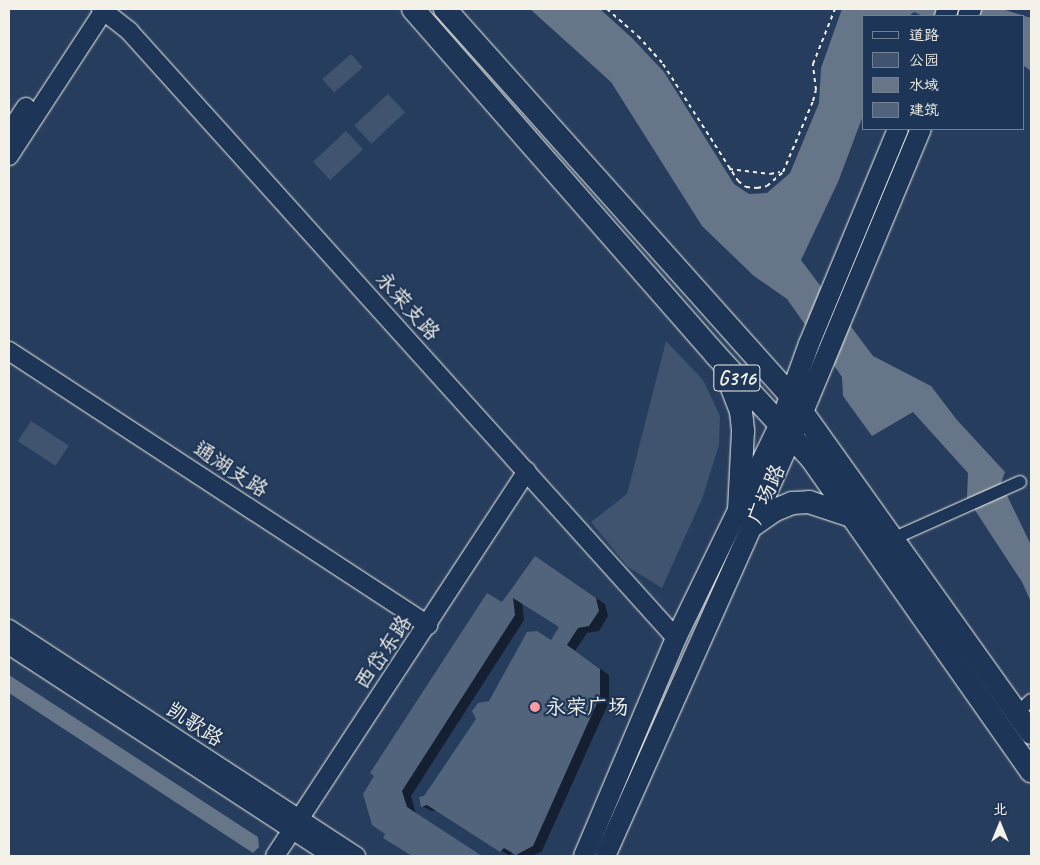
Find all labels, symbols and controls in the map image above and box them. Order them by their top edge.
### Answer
legend [862,15,1025,130]
text: 道路 [909,26,939,45]
text: 公园 [909,51,939,70]
text: 水域 [909,76,939,95]
text: 建筑 [909,101,939,120]
street label: 永荣支路 [371,266,445,346]
road number: G316 [713,360,761,396]
street label: 通湖支路 [189,436,273,502]
street label: 广场路 [742,460,790,528]
street label: 西岱东路 [349,610,417,694]
place label: 永荣广场 [545,694,629,720]
street label: 凯歌路 [162,696,228,752]
marker: 永荣广场 [529,701,541,713]
north arrow [975,800,1025,850]
text: 北 [993,801,1007,818]

